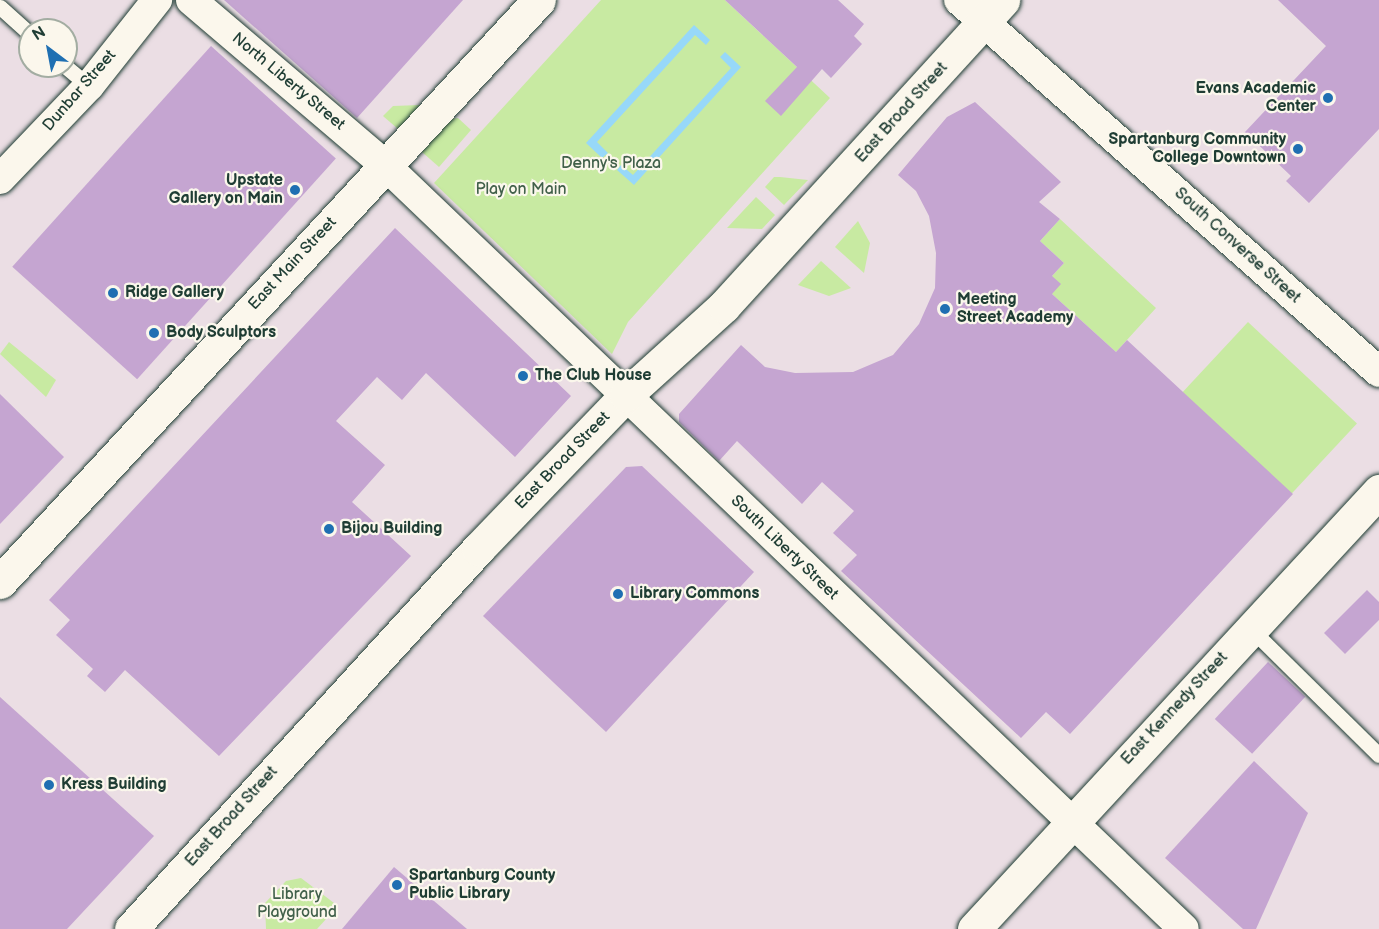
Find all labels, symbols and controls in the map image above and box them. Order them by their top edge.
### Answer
north arrow [18,18,78,78]
text: N [29,23,49,45]
street label: North Liberty Street [227,29,349,135]
street label: Dunbar Street [39,46,121,136]
street label: East Broad Street [852,59,952,167]
place label: Evans Academic Center [1195,79,1316,117]
marker: Evans Academic Center [1321,91,1335,105]
place label: Spartanburg Community College Downtown [1109,130,1286,168]
marker: Spartanburg Community College Downtown [1291,142,1305,156]
park label: Denny's Plaza [561,154,661,174]
place label: Upstate Gallery on Main [168,171,283,209]
park label: Play on Main [475,180,567,200]
marker: Upstate Gallery on Main [288,183,302,197]
street label: South Converse Street [1170,184,1304,308]
street label: East Main Street [245,213,341,315]
place label: Ridge Gallery [125,283,224,303]
marker: Ridge Gallery [106,286,120,300]
place label: Meeting Street Academy [957,290,1073,328]
marker: Meeting Street Academy [938,302,952,316]
place label: Body Sculptors [166,323,277,343]
marker: Body Sculptors [147,326,161,340]
place label: The Club House [535,366,651,386]
marker: The Club House [516,369,530,383]
street label: East Broad Street [511,408,615,514]
street label: South Liberty Street [726,491,842,605]
place label: Bijou Building [341,519,442,539]
marker: Bijou Building [322,522,336,536]
place label: Library Commons [630,584,760,604]
marker: Library Commons [611,587,625,601]
street label: East Kennedy Street [1117,648,1233,770]
street label: East Broad Street [182,763,282,871]
place label: Kress Building [61,775,167,795]
marker: Kress Building [42,778,56,792]
place label: Spartanburg County Public Library [409,866,555,904]
marker: Spartanburg County Public Library [390,878,404,892]
park label: Library Playground [257,885,337,923]

